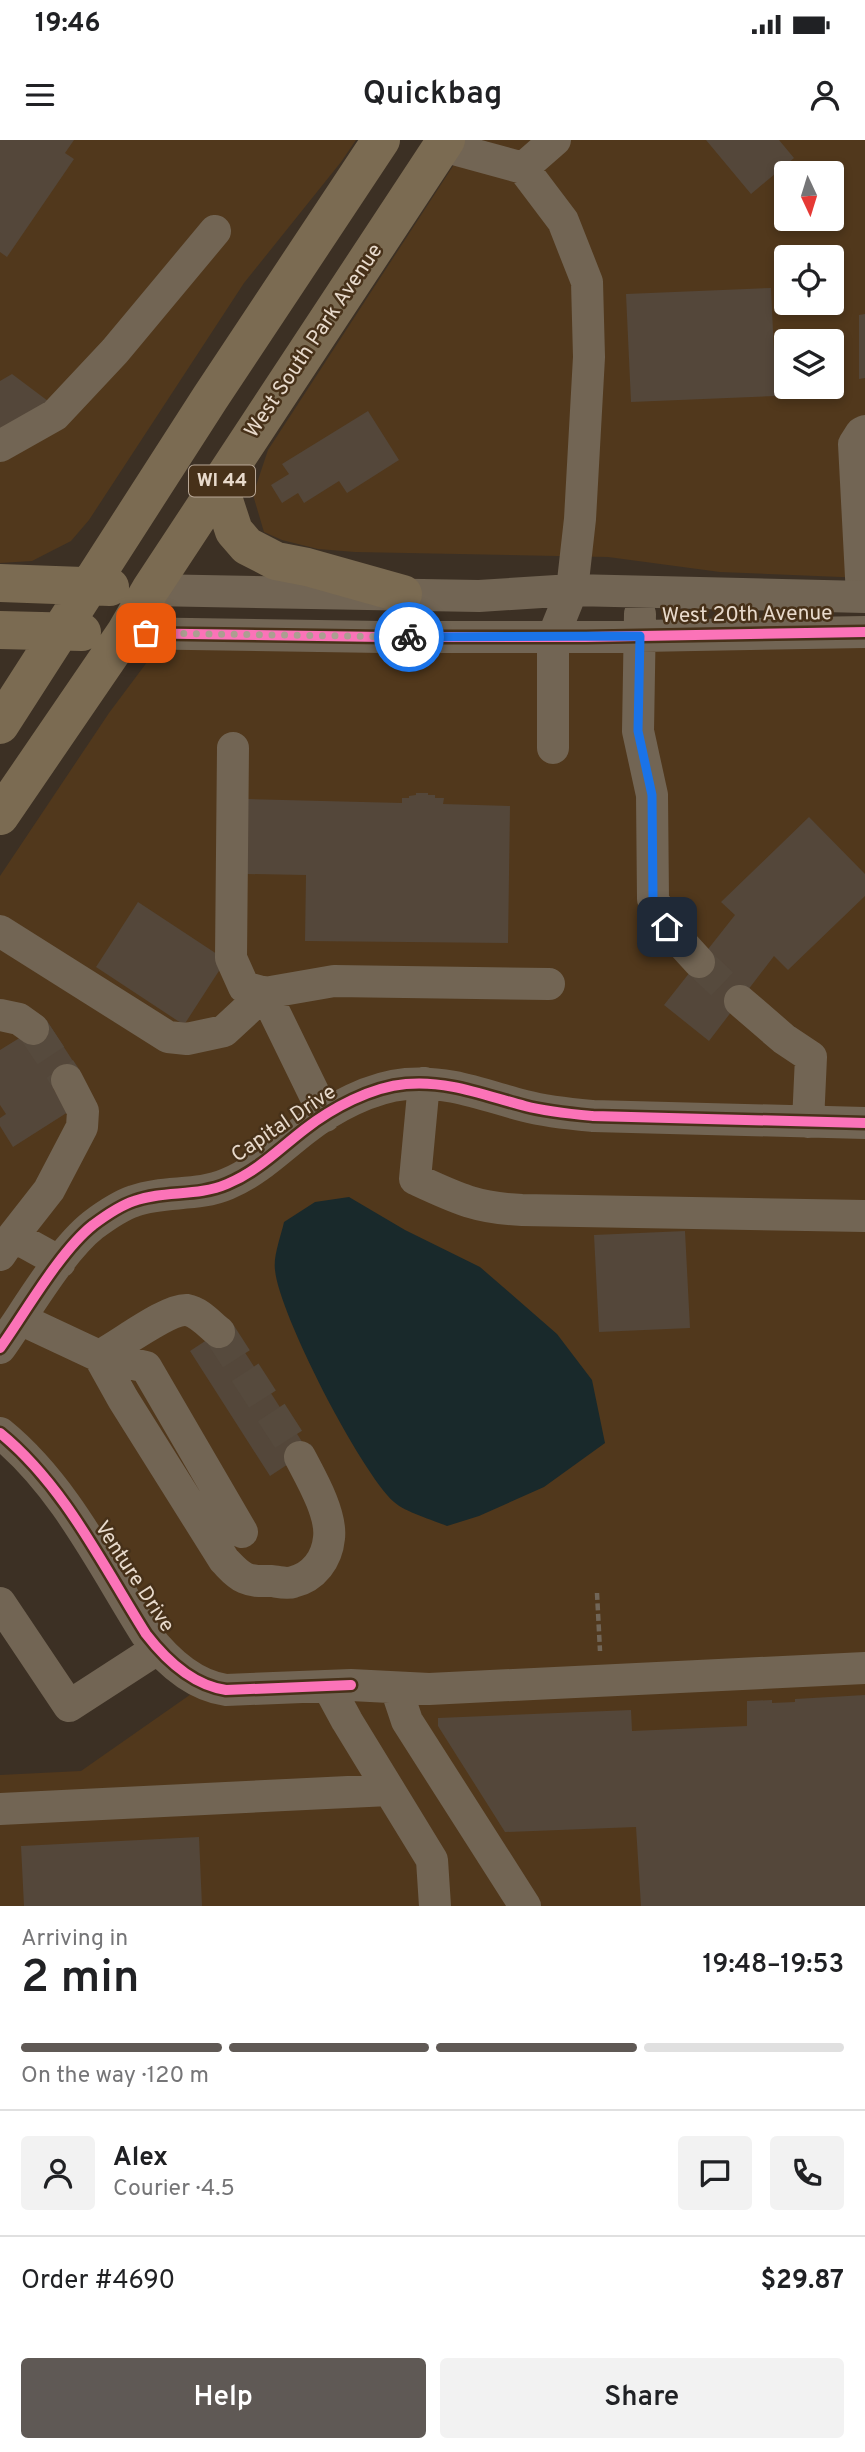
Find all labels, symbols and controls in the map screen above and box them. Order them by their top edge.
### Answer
text: 19:46 [35,8,100,41]
text: Quickbag [363,75,502,115]
icon: menu [21,76,59,114]
icon: person [806,76,844,114]
north arrow [774,161,844,231]
map controls [774,161,844,399]
street label: West South Park Avenue [239,239,389,443]
button: locate [774,245,844,315]
button: layers [774,329,844,399]
road number: WI 44 [189,466,255,496]
street label: West 20th Avenue [661,600,833,630]
courier [374,602,444,672]
pin [116,603,176,663]
icon: bag [127,614,165,652]
icon: bike [390,618,428,656]
pin [637,897,697,957]
icon: home [648,908,686,946]
street label: Capital Drive [226,1079,342,1169]
street label: Venture Drive [88,1516,180,1638]
text: Arriving in [21,1925,128,1954]
text: 19:48–19:53 [702,1949,844,1982]
text: 2 min [21,1950,140,2009]
text: On the way · 120 m [21,2062,209,2091]
button: person [21,2136,95,2210]
button: chat [678,2136,752,2210]
button: phone [770,2136,844,2210]
text: Alex [113,2142,168,2175]
text: Courier · 4.5 [113,2175,235,2204]
text: Order #4690 [21,2265,175,2298]
text: $29.87 [760,2265,844,2298]
button: Help [21,2358,426,2438]
button: Share [440,2358,844,2438]

